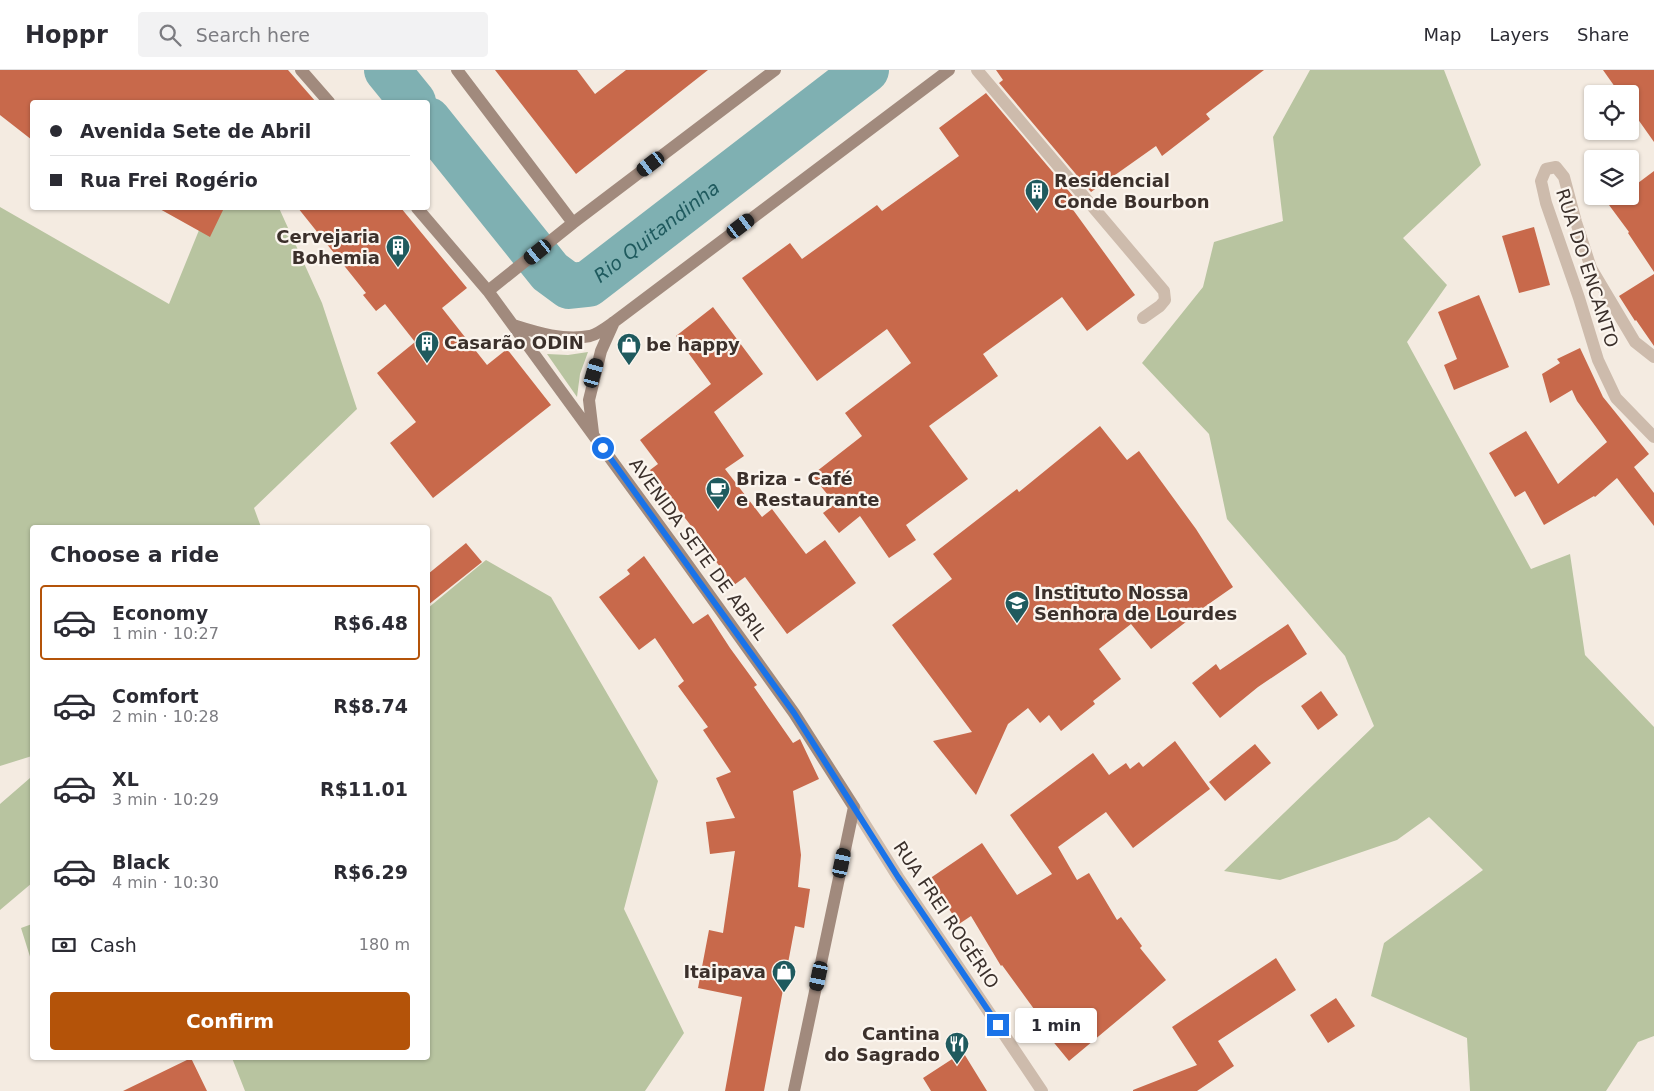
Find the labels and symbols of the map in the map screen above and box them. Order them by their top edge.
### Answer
car [634,149,667,179]
place label: Residencial Conde Bourbon [1054,170,1210,212]
water label: Rio Quitandinha [589,176,724,287]
building icon: Residencial Conde Bourbon [1024,178,1050,212]
street label: RUA DO ENCANTO [1552,186,1623,350]
car [724,211,757,241]
place label: Cervejaria Bohemia [276,226,380,268]
building icon: Cervejaria Bohemia [385,234,411,268]
car [521,237,554,267]
building icon: Casarão ODIN [414,330,440,364]
place label: Casarão ODIN [444,332,584,353]
shop icon: be happy [616,332,642,366]
place label: be happy [646,334,740,355]
car [582,357,605,389]
route start [592,437,614,459]
street label: AVENIDA SETE DE ABRIL [625,454,771,644]
place label: Briza - Café e Restaurante [736,468,879,510]
cafe icon: Briza - Café e Restaurante [705,476,731,510]
place label: Instituto Nossa Senhora de Lourdes [1034,582,1237,624]
school or university icon: Instituto Nossa Senhora de Lourdes [1004,590,1030,624]
street label: RUA FREI ROGÉRIO [889,837,1003,992]
car [831,847,852,879]
shop icon: Itaipava [771,959,797,993]
car [808,960,829,992]
place label: Itaipava [683,961,766,982]
callout: 1 min [1016,1008,1098,1042]
route end [987,1014,1009,1036]
place label: Cantina do Sagrado [824,1023,940,1065]
restaurant icon: Cantina do Sagrado [944,1031,970,1065]

